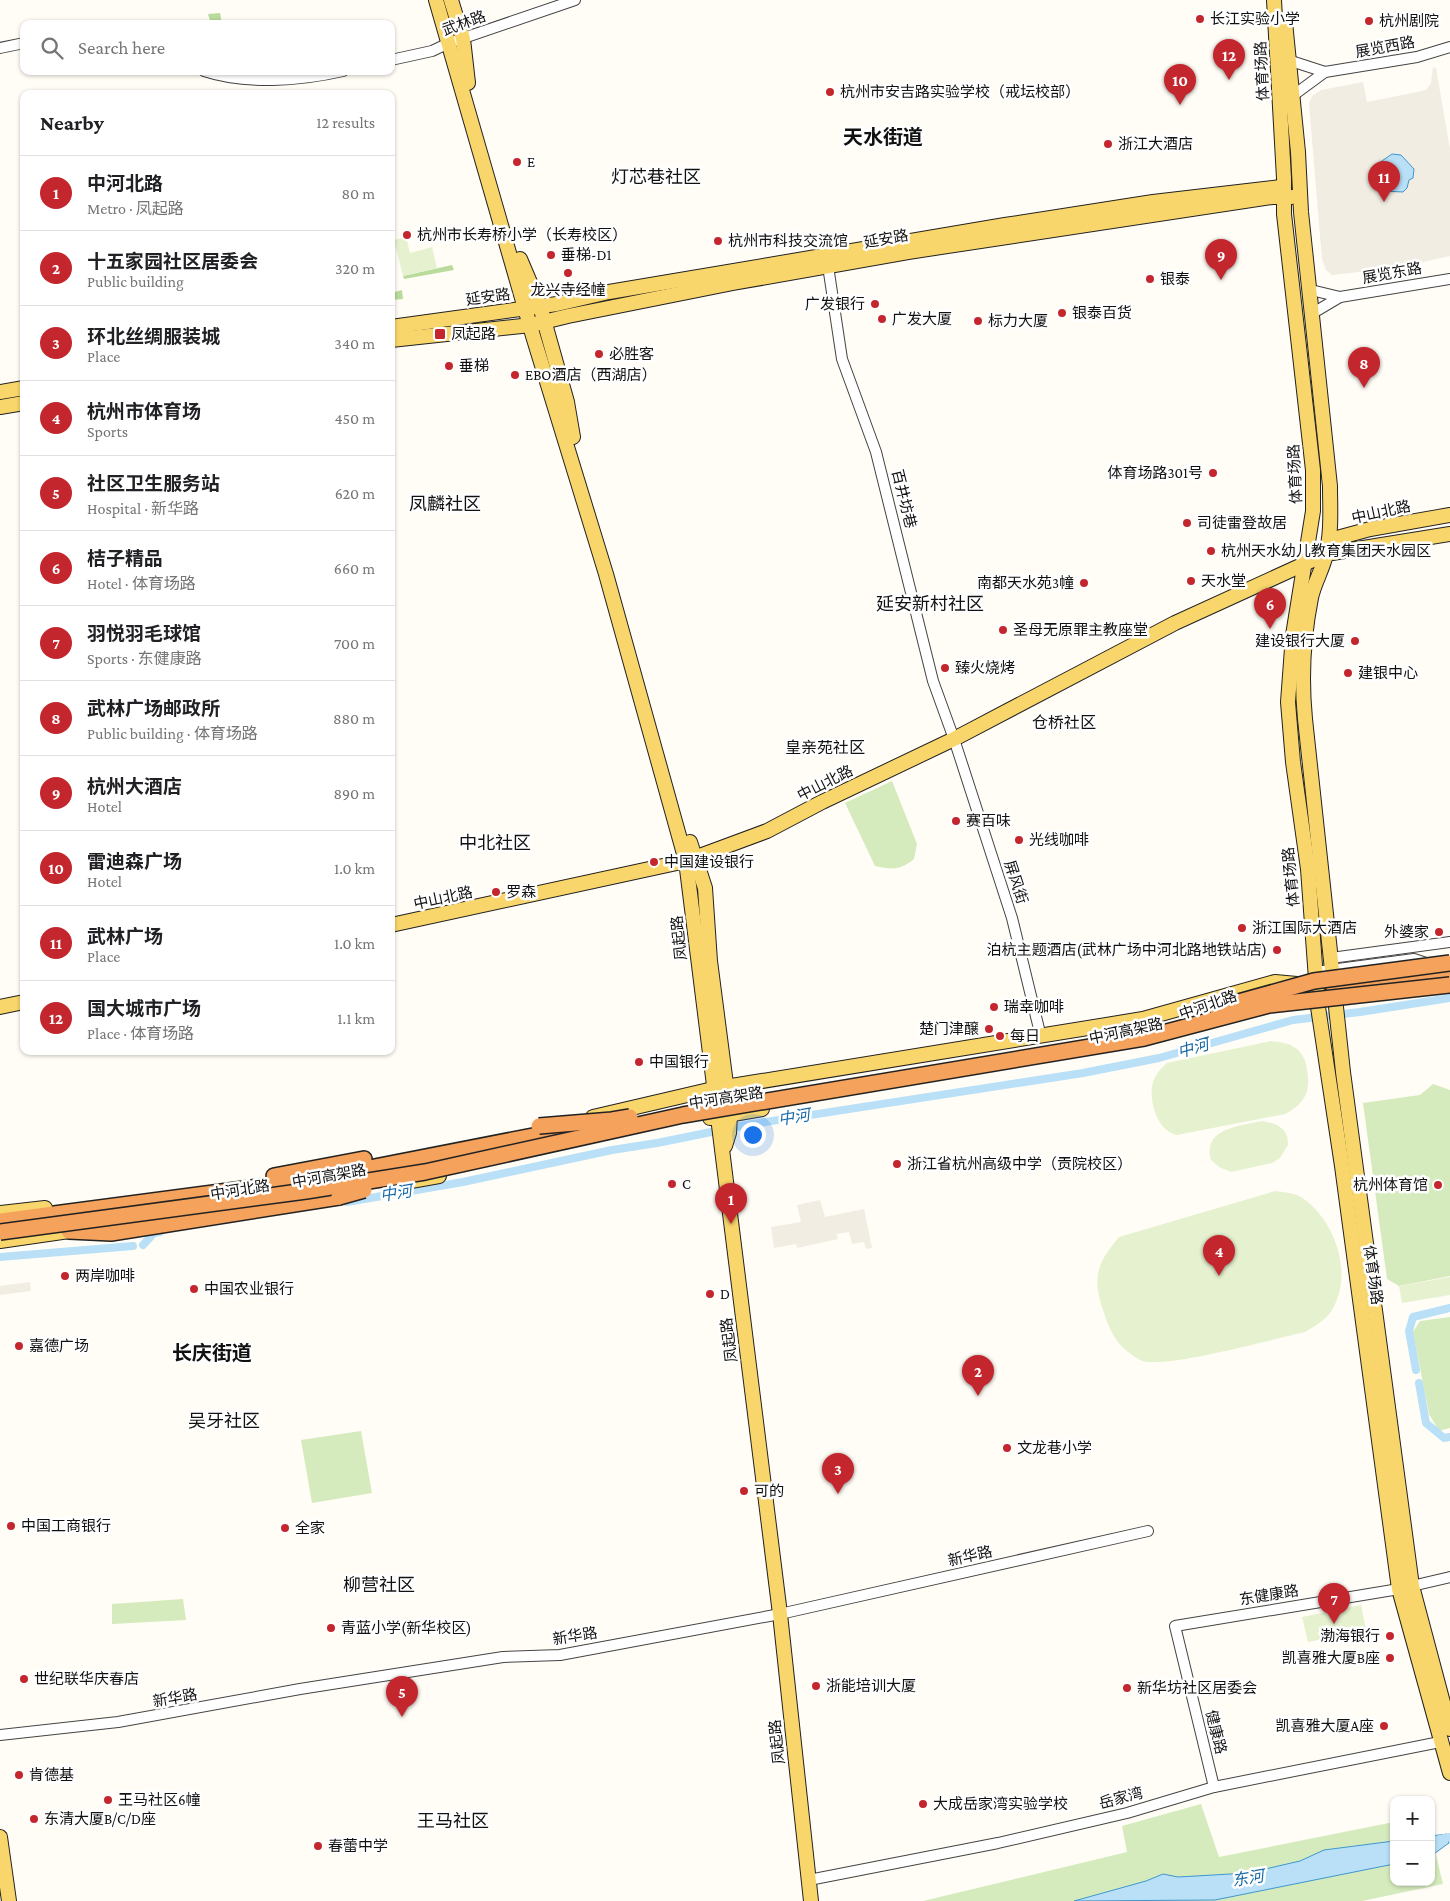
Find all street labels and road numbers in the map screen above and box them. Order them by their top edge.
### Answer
street label: 武林路 [440,8,488,38]
street label: 展览西路 [1354,33,1416,60]
street label: 体育场路 [1252,41,1272,101]
street label: 延安路 [862,227,910,251]
street label: 展览东路 [1361,259,1423,286]
street label: 延安路 [465,286,511,308]
street label: 体育场路 [1285,444,1305,504]
street label: 百井坊巷 [889,468,920,530]
street label: 中山北路 [1350,497,1412,526]
street label: 中山北路 [794,761,855,804]
street label: 体育场路 [1280,846,1302,908]
street label: 屏风街 [1001,858,1031,906]
street label: 中山北路 [412,883,474,912]
street label: 凤起路 [669,915,689,961]
street label: 中河北路 [1177,987,1239,1022]
street label: 中河高架路 [1088,1015,1164,1047]
street label: 中河高架路 [688,1084,764,1112]
street label: 中河高架路 [291,1162,367,1190]
street label: 中河北路 [209,1176,271,1203]
street label: 体育场路 [1361,1244,1385,1306]
street label: 凤起路 [718,1317,740,1363]
street label: 新华路 [946,1542,994,1569]
street label: 东健康路 [1238,1582,1300,1608]
street label: 新华路 [551,1624,598,1647]
street label: 新华路 [151,1685,199,1710]
street label: 健康路 [1203,1708,1229,1756]
street label: 凤起路 [767,1719,787,1765]
street label: 岳家湾 [1097,1784,1145,1812]

